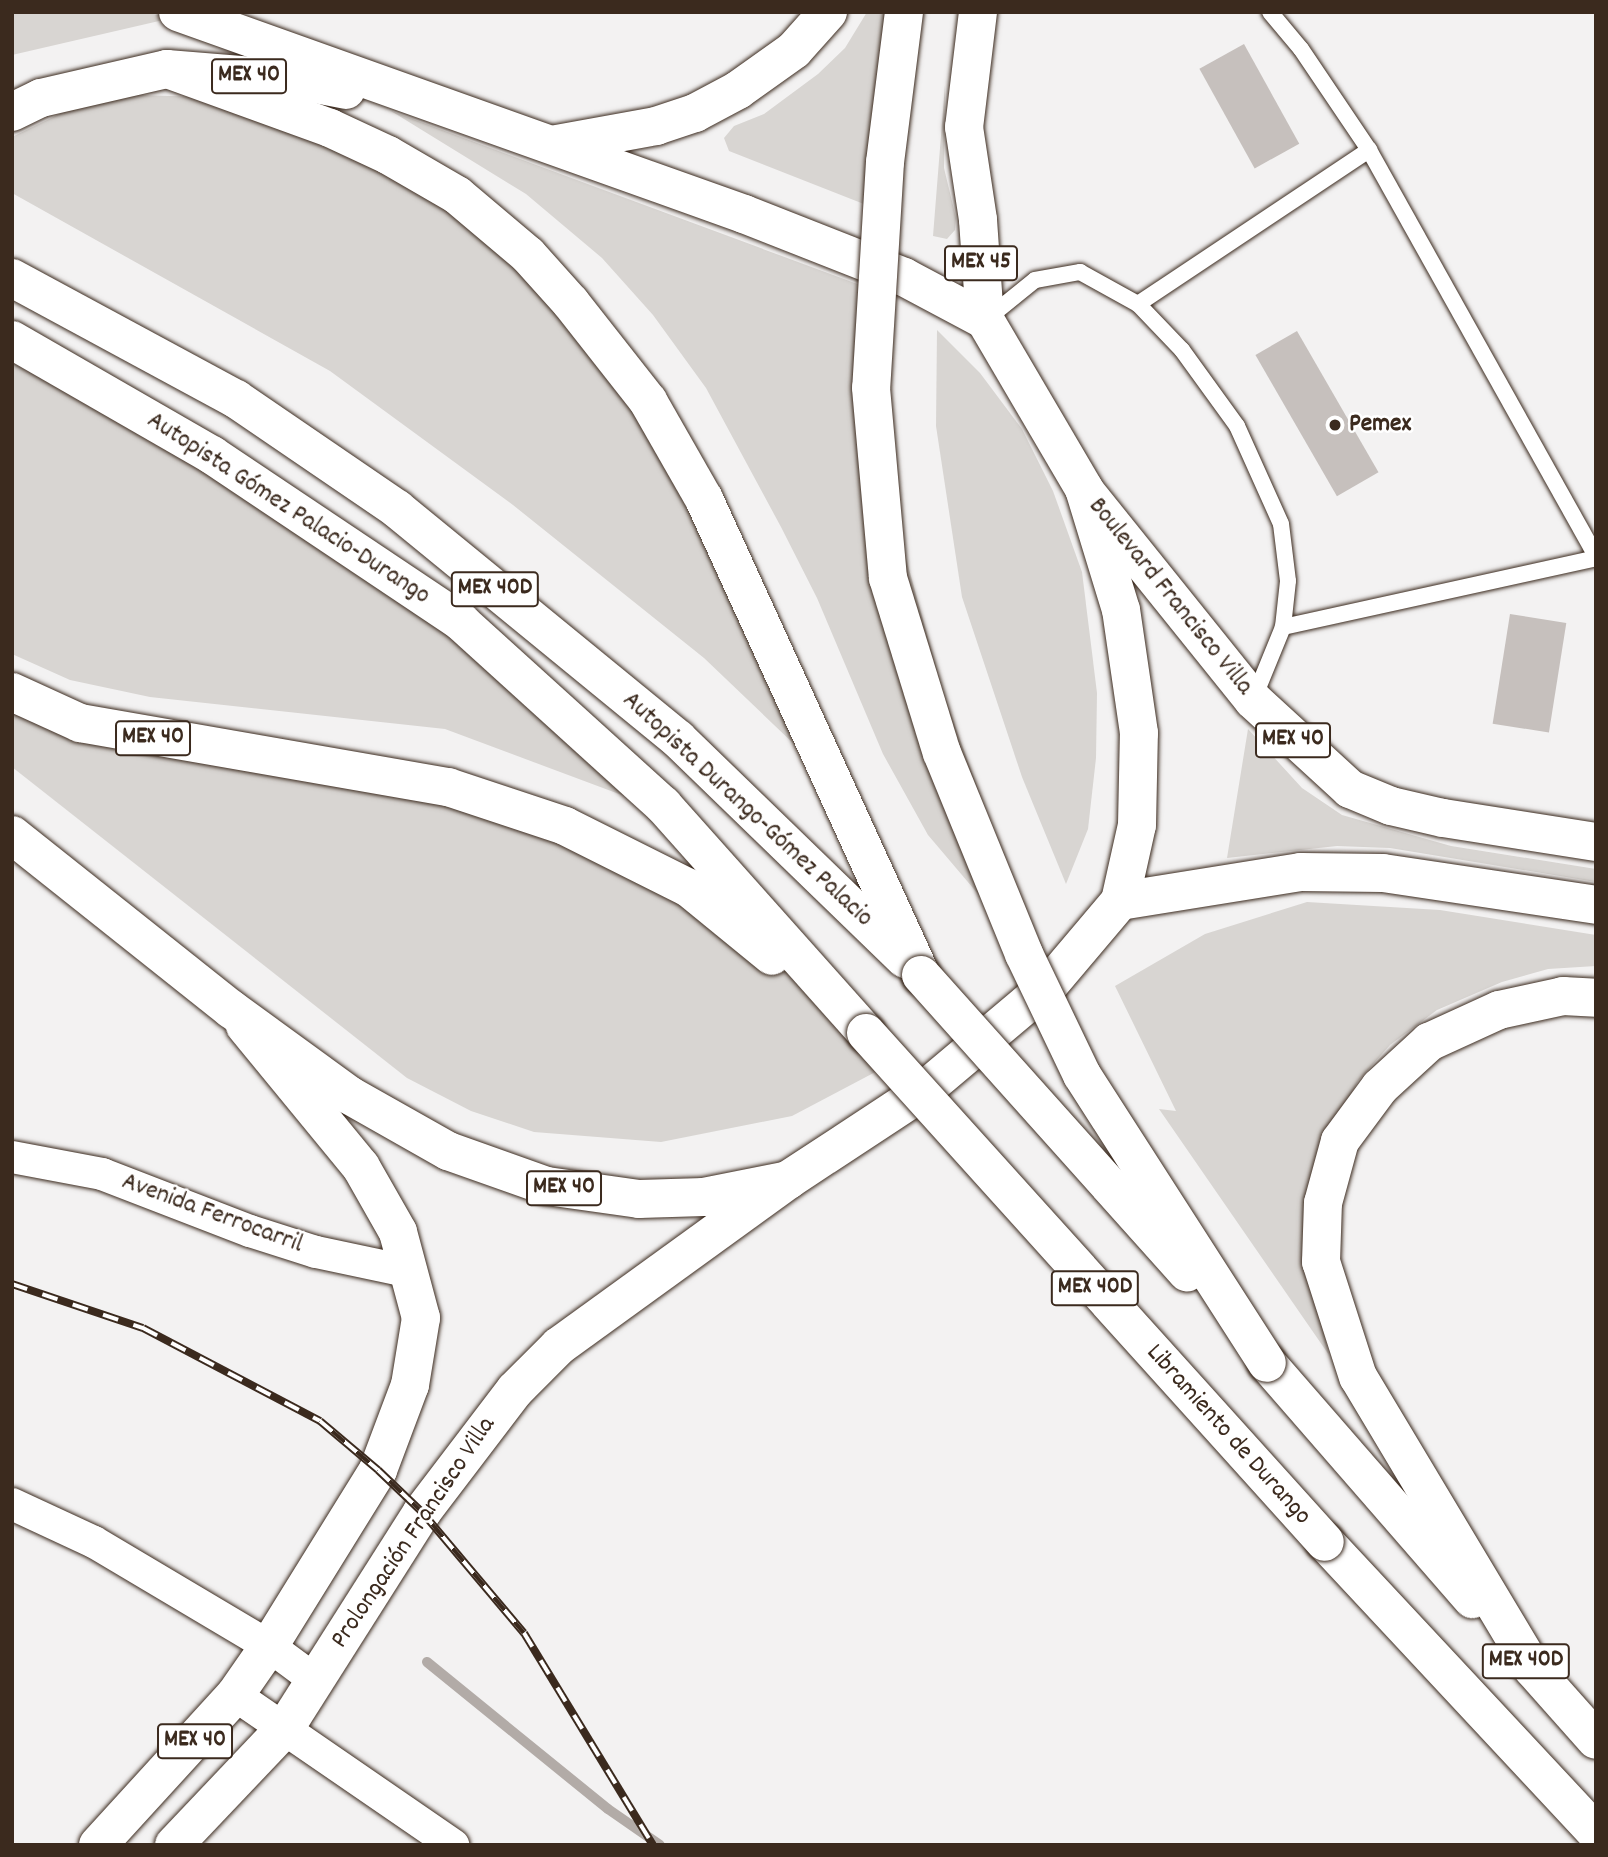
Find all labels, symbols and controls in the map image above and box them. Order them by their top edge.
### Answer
road number: MEX 40 [210,56,288,96]
road number: MEX 45 [942,242,1020,284]
street label: Autopista Gómez Palacio-Durango [141,406,435,612]
place label: Pemex [1349,409,1411,441]
marker: Pemex [1327,417,1343,433]
street label: Boulevard Francisco Villa [1081,492,1259,702]
road number: MEX 40D [449,568,540,610]
street label: Autopista Durango-Gómez Palacio [615,686,879,934]
road number: MEX 40 [114,718,192,758]
road number: MEX 40 [1254,720,1332,760]
street label: Avenida Ferrocarril [117,1167,307,1261]
road number: MEX 40 [526,1168,602,1208]
road number: MEX 40D [1050,1268,1140,1308]
street label: Libramiento de Durango [1139,1338,1317,1532]
street label: Prolongación Francisco Villa [325,1411,503,1655]
road number: MEX 40D [1480,1640,1572,1681]
road number: MEX 40 [156,1721,234,1762]

